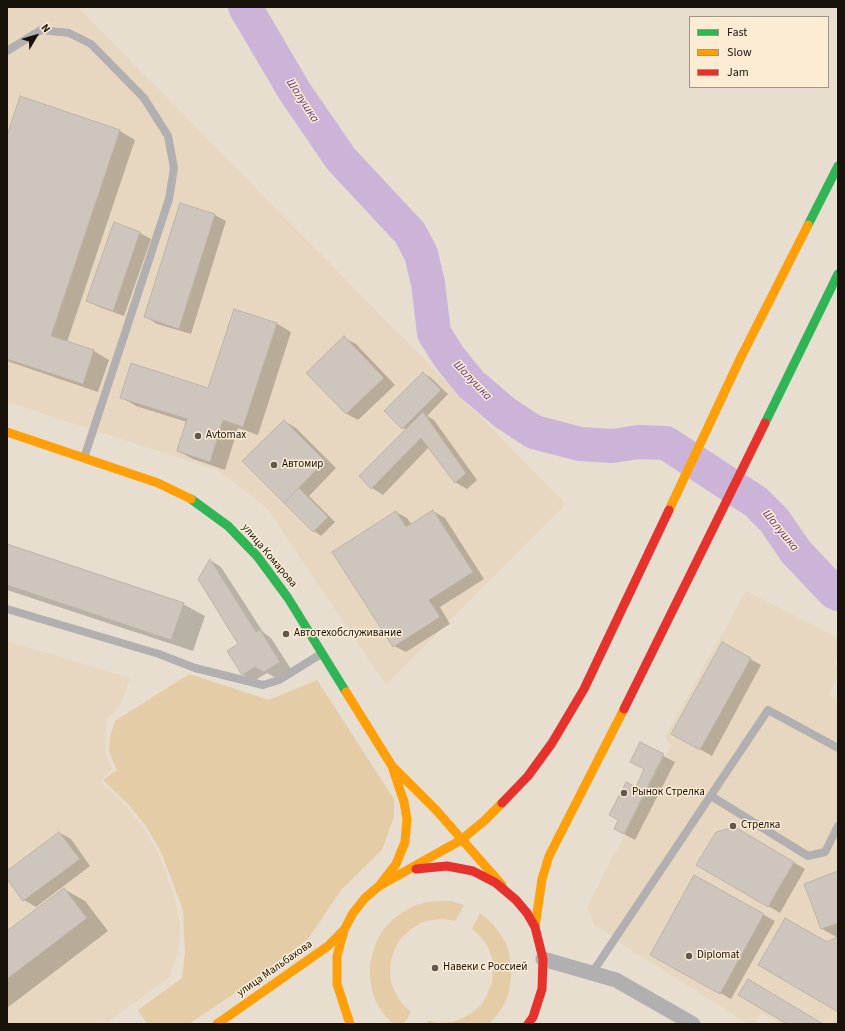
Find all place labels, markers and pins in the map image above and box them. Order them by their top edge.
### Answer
place label: Avtomax [206,429,246,443]
marker: Avtomax [193,431,203,441]
place label: Автомир [282,458,323,472]
marker: Автомир [269,460,279,470]
place label: Автотехобслуживание [294,627,402,641]
marker: Автотехобслуживание [281,629,291,639]
place label: Рынок Стрелка [632,786,705,800]
marker: Рынок Стрелка [619,788,629,798]
place label: Стрелка [741,819,780,833]
marker: Стрелка [728,821,738,831]
place label: Diplomat [697,949,740,963]
marker: Diplomat [684,951,694,961]
place label: Навеки с Россией [443,961,527,975]
marker: Навеки с Россией [430,963,440,973]

